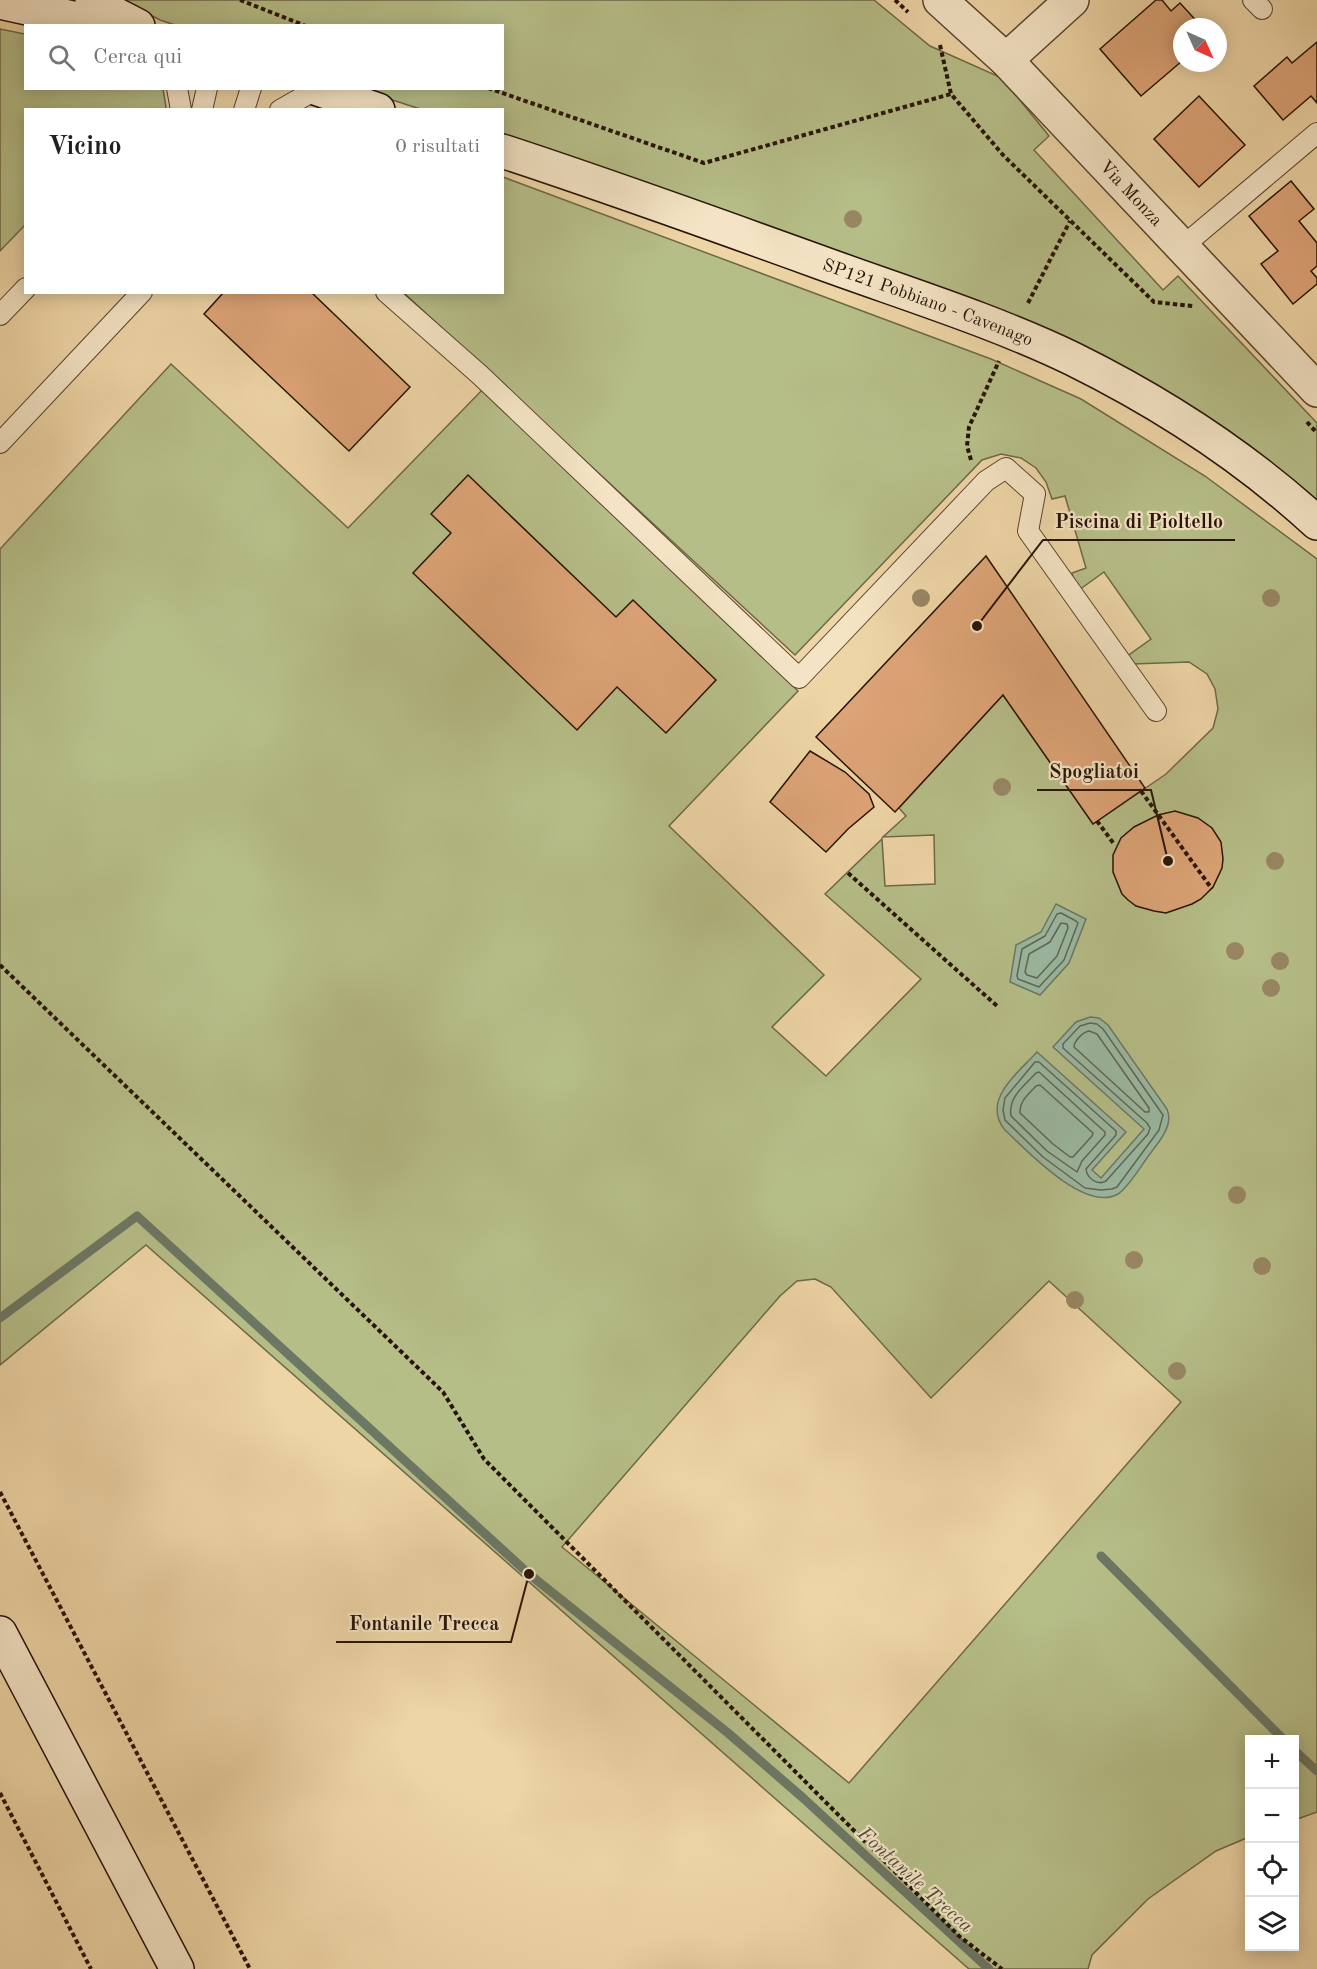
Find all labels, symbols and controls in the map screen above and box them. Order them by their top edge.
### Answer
north arrow [1173,18,1227,72]
search box [24,24,504,90]
icon: search [45,41,78,74]
text: Cerca qui [93,46,182,68]
text: Vicino [48,134,122,160]
text: 0 risultati [395,137,480,157]
street label: Via Monza [1096,158,1166,230]
street label: SP121 Pobbiano - Cavenago [820,256,1035,350]
callout: Piscina di Pioltello [1043,502,1235,540]
text: Piscina di Pioltello [1055,513,1223,533]
callout: Spogliatoi [1037,752,1151,790]
text: Spogliatoi [1049,763,1139,783]
callout: Fontanile Trecca [336,1604,511,1642]
text: Fontanile Trecca [349,1615,499,1635]
map controls [1245,1735,1299,1951]
button: + [1245,1735,1299,1789]
button: − [1245,1789,1299,1843]
water label: Fontanile Trecca [852,1823,976,1937]
button: locate [1245,1843,1299,1897]
button: layers [1245,1897,1299,1951]

